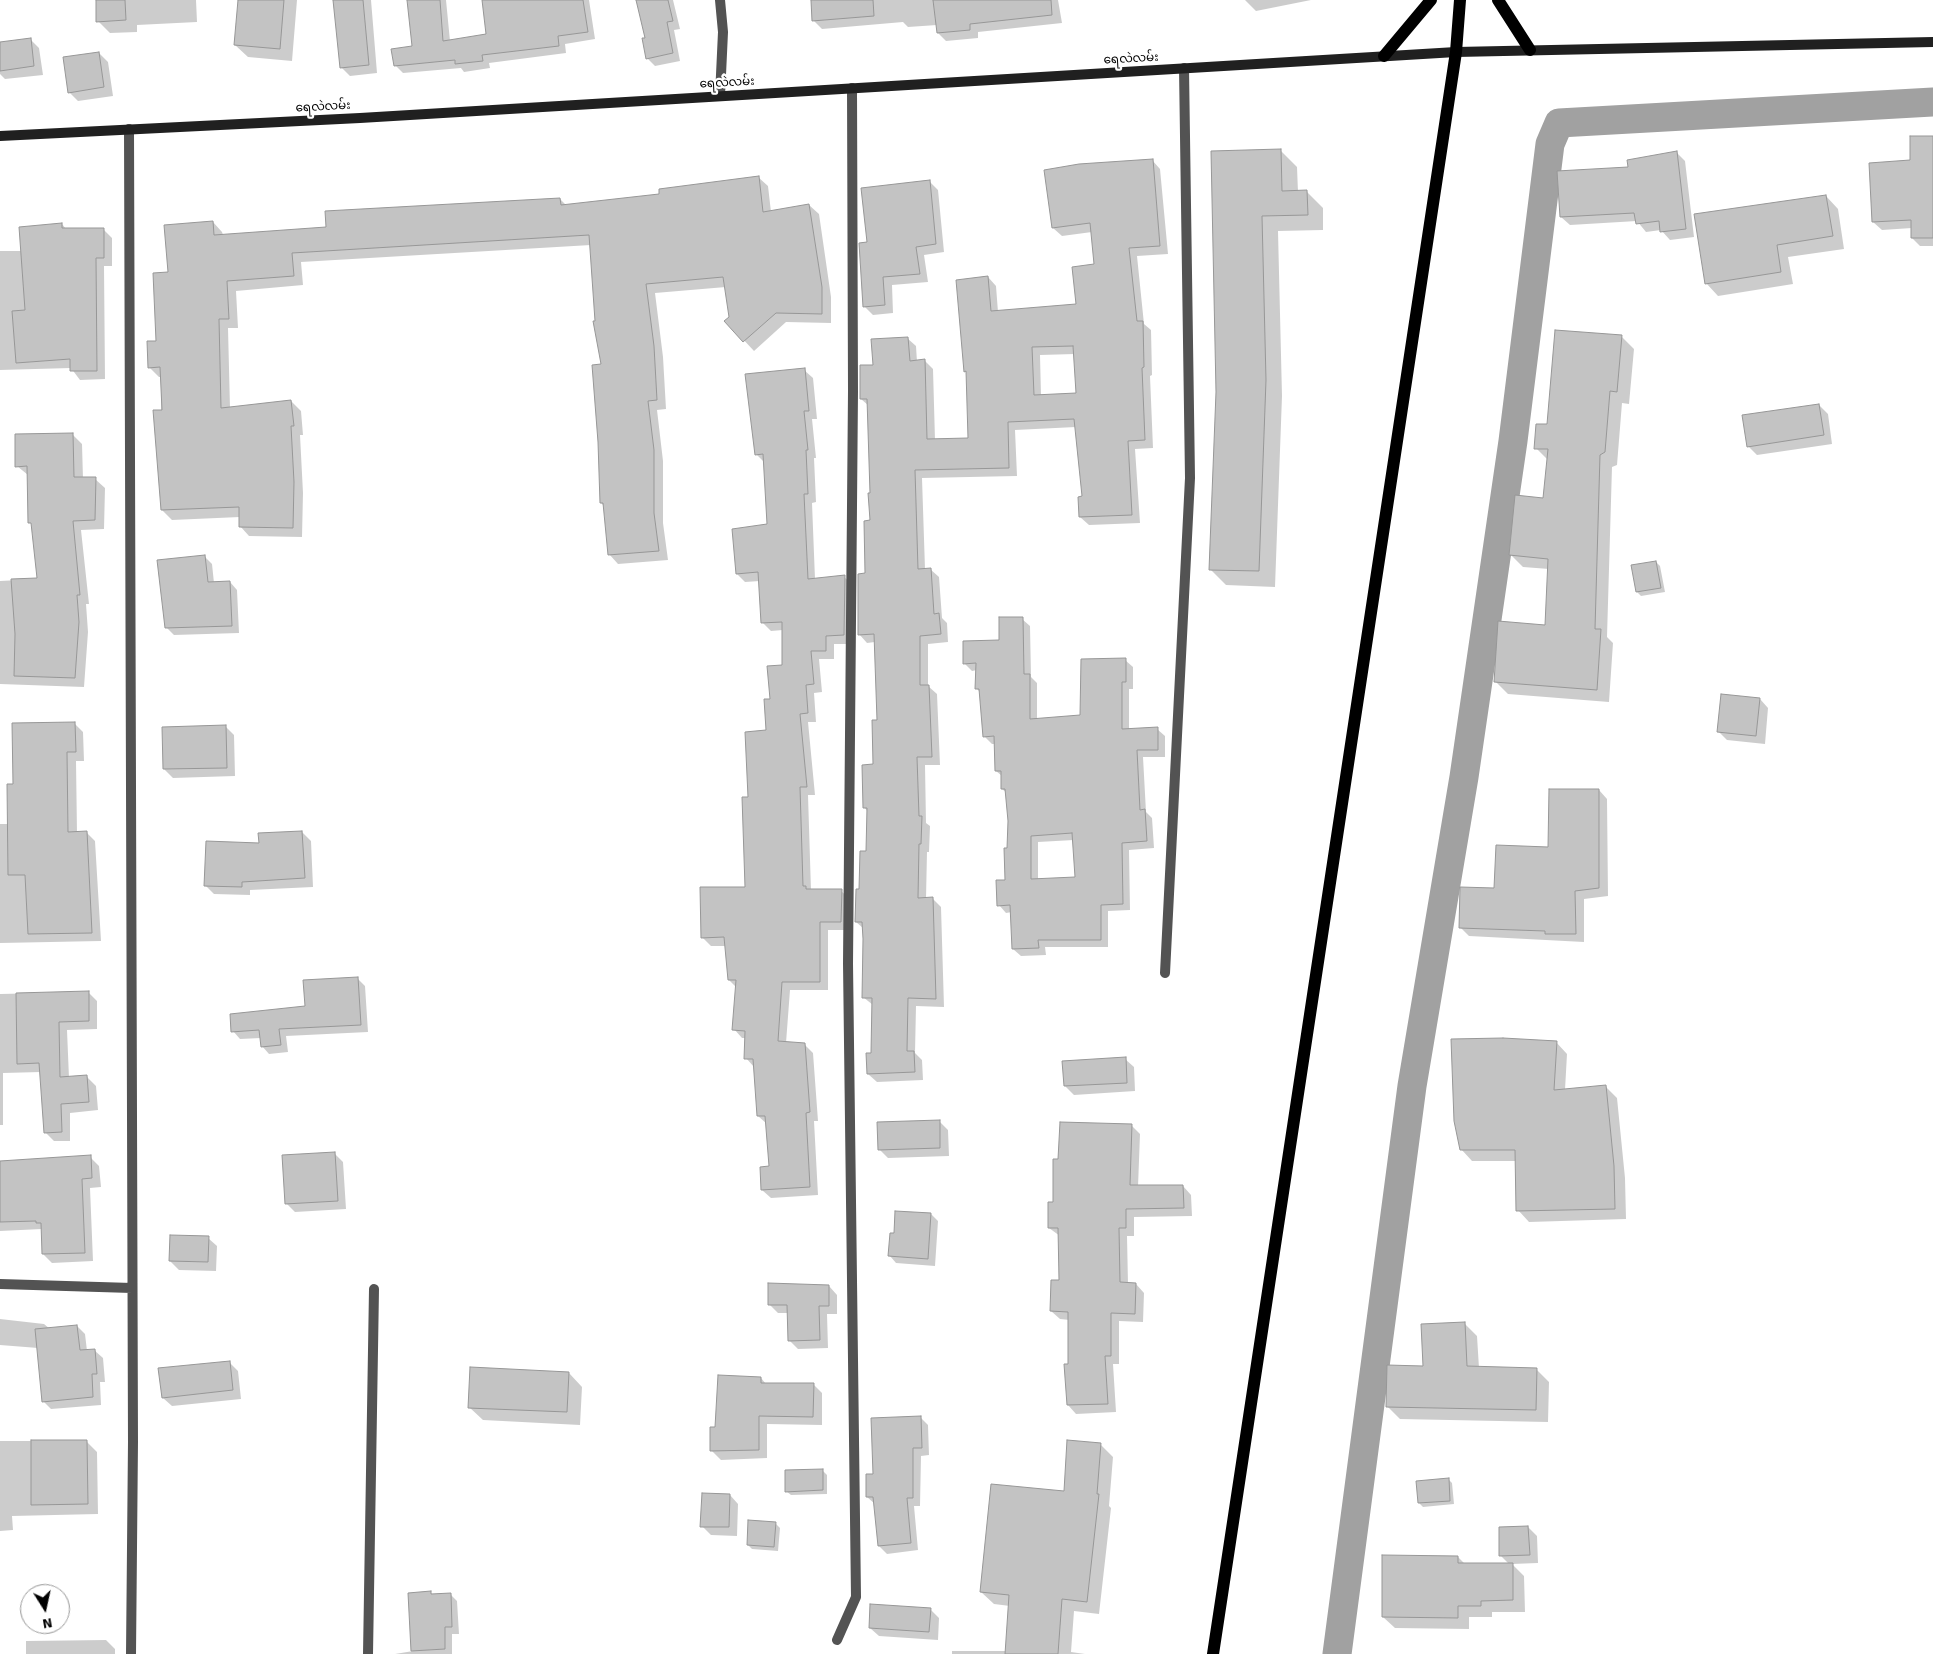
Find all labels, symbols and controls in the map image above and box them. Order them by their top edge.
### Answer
street label: ရေလဲလမ်း [1103,50,1159,68]
street label: ရေလဲလမ်း [699,74,755,92]
street label: ရေလဲလမ်း [295,98,351,116]
north arrow [20,1584,70,1634]
text: N [41,1614,54,1632]

